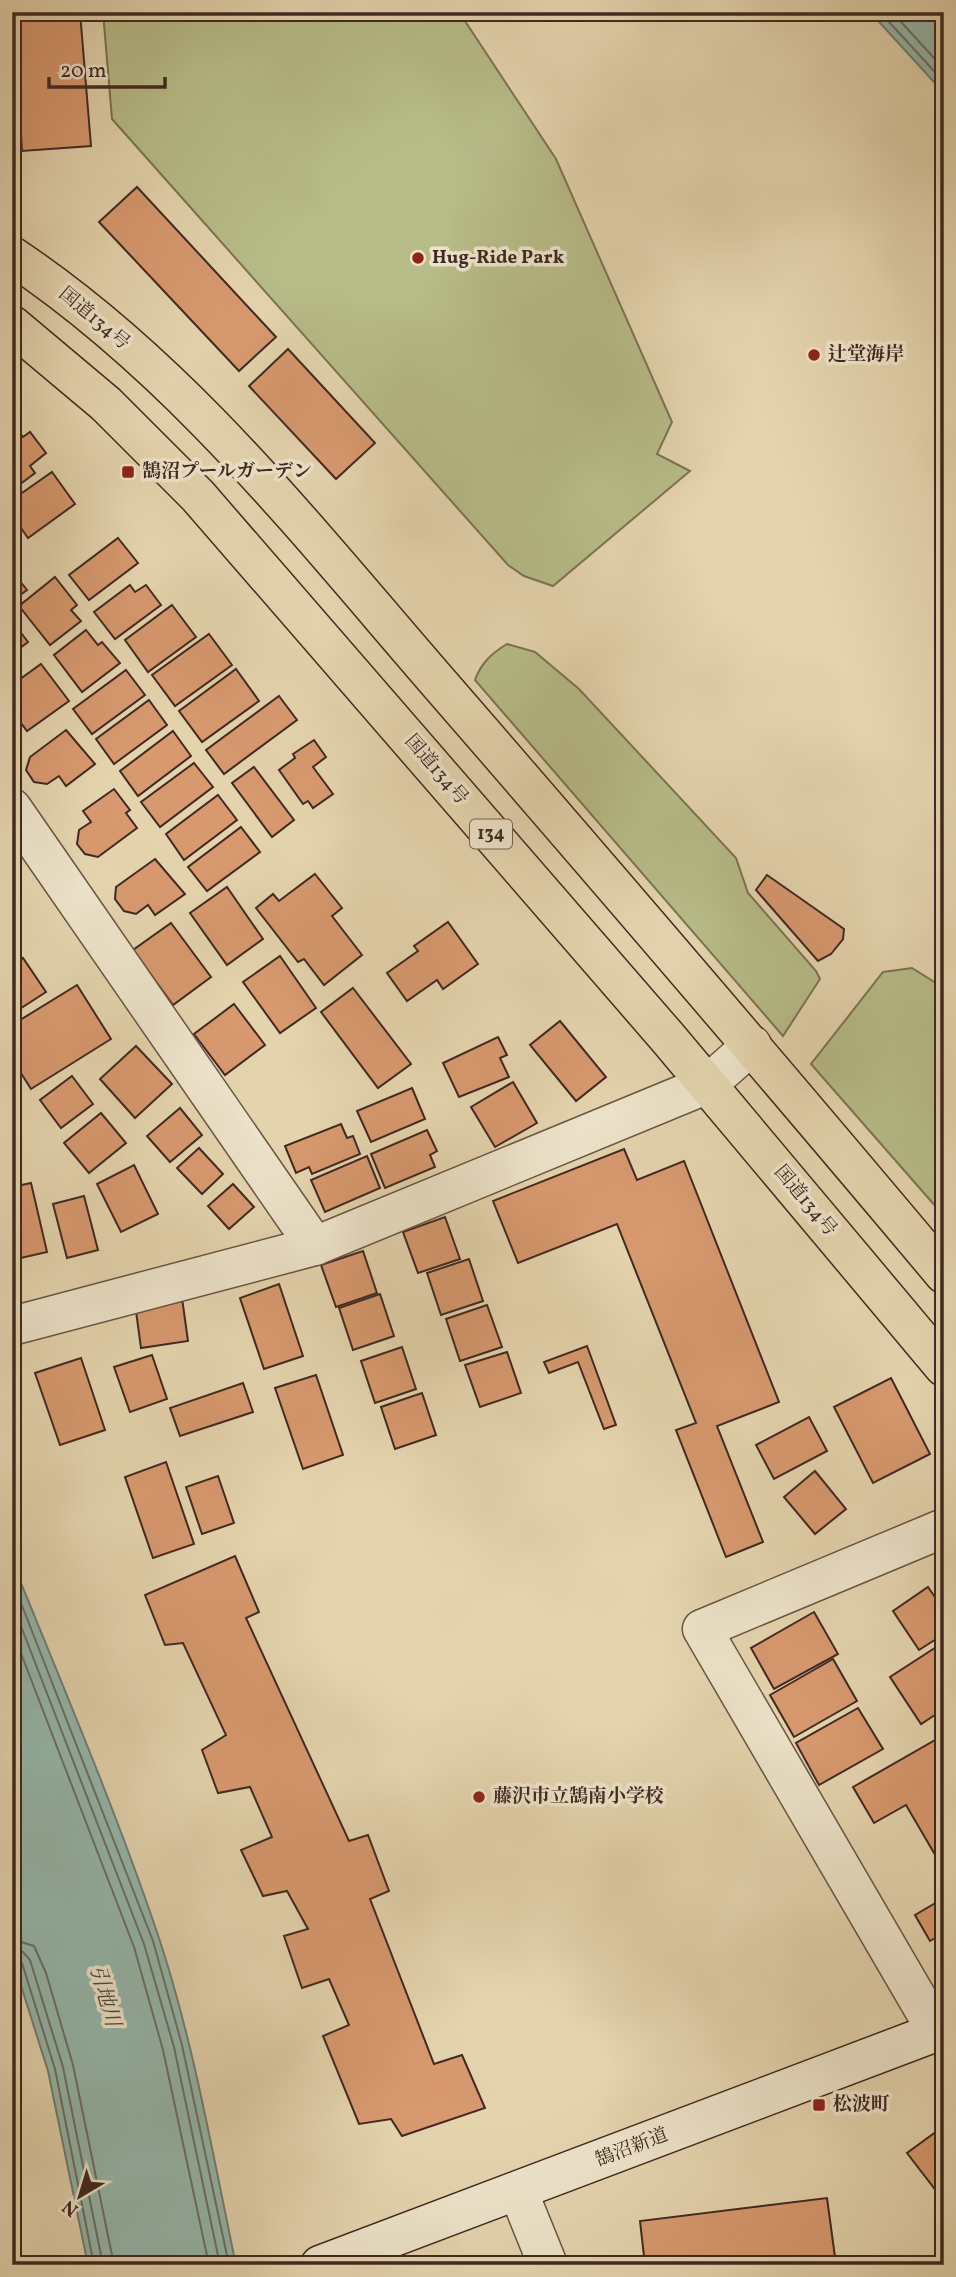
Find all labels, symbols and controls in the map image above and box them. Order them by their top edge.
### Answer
scale bar [49,46,164,90]
text: 20 m [60,57,106,86]
place label: Hug-Ride Park [432,245,565,271]
marker: Hug-Ride Park [410,250,426,266]
street label: 国道134号 [53,282,135,356]
place label: 辻堂海岸 [828,342,904,368]
marker: 辻堂海岸 [806,347,822,363]
place label: 鵠沼プールガーデン [142,459,312,485]
marker: 鵠沼プールガーデン [120,464,136,480]
street label: 国道134号 [398,729,474,811]
road number: 134 [470,820,512,848]
street label: 国道134号 [768,1160,842,1242]
place label: 藤沢市立鵠南小学校 [493,1784,664,1810]
marker: 藤沢市立鵠南小学校 [471,1789,487,1805]
water label: 引地川 [81,1962,127,2032]
place label: 松波町 [833,2092,890,2118]
marker: 松波町 [811,2097,827,2113]
street label: 鵠沼新道 [592,2122,672,2174]
north arrow [46,2162,116,2232]
text: N [57,2193,84,2222]

